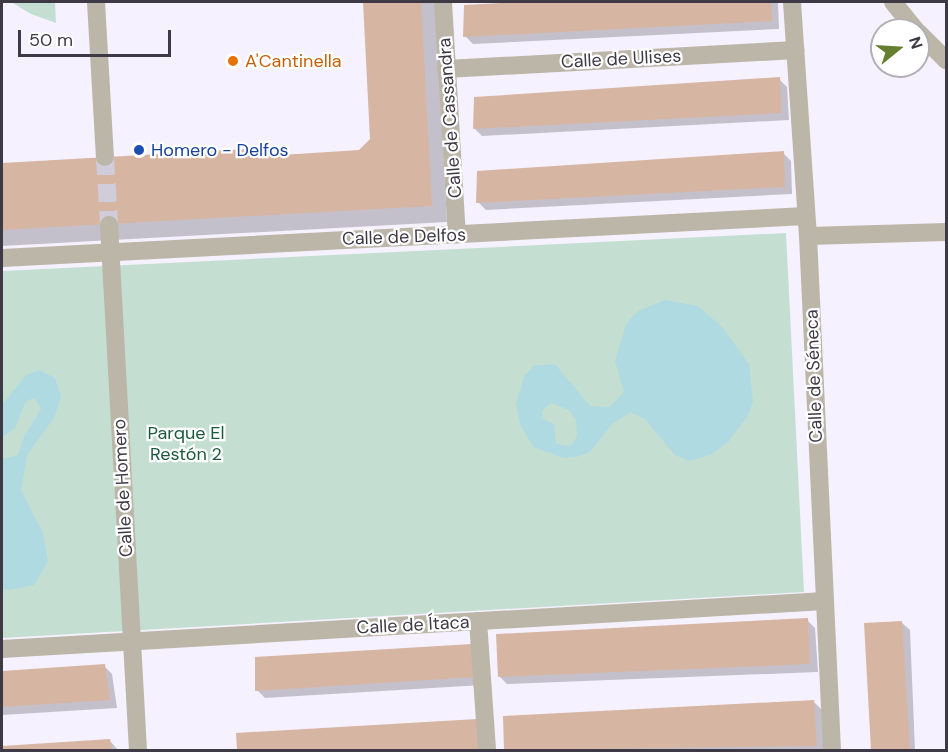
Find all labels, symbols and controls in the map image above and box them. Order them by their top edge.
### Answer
scale bar [21,18,174,56]
north arrow [870,18,930,78]
text: 50 m [29,28,73,52]
text: N [904,34,927,52]
street label: Calle de Cassandra [434,37,466,199]
street label: Calle de Ulises [560,45,682,73]
place label: A'Cantinella [245,50,341,72]
marker: A'Cantinella [226,54,240,68]
place label: Homero - Delfos [151,139,289,161]
marker: Homero - Delfos [132,143,146,157]
street label: Calle de Delfos [342,224,466,250]
street label: Calle de Séneca [801,309,827,443]
street label: Calle de Homero [109,418,137,558]
park label: Parque El Restón 2 [148,423,224,466]
street label: Calle de Ítaca [356,611,470,639]

